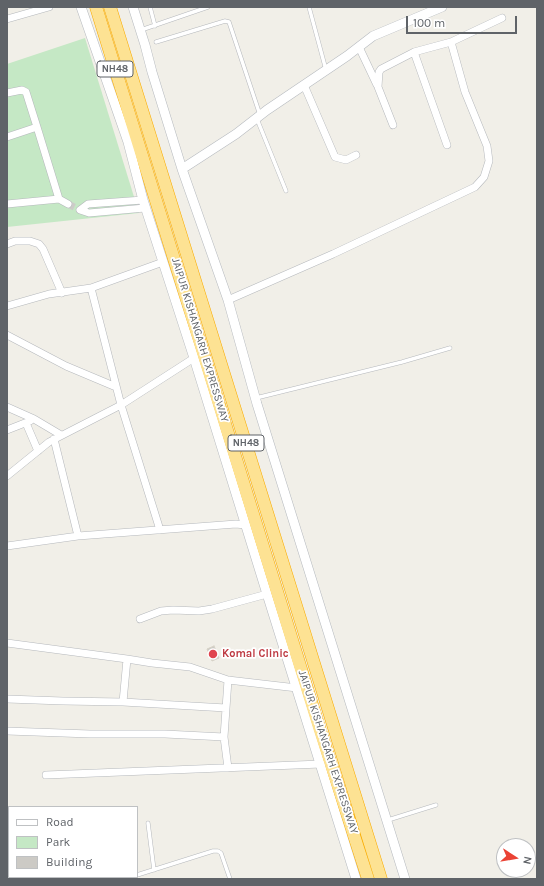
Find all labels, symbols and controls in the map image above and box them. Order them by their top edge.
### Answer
scale bar [408,8,519,34]
text: 100 m [413,16,445,30]
road number: NH48 [97,61,133,77]
street label: JAIPUR KISHANGARH EXPRESSWAY [169,256,231,424]
road number: NH48 [228,435,264,451]
place label: Komal Clinic [222,647,289,661]
marker: Komal Clinic [207,648,219,660]
street label: JAIPUR KISHANGARH EXPRESSWAY [295,669,361,835]
legend [8,806,138,878]
text: Road [46,815,74,829]
text: Park [46,835,70,849]
north arrow [496,838,536,878]
text: Building [46,855,92,869]
text: N [520,855,534,866]

